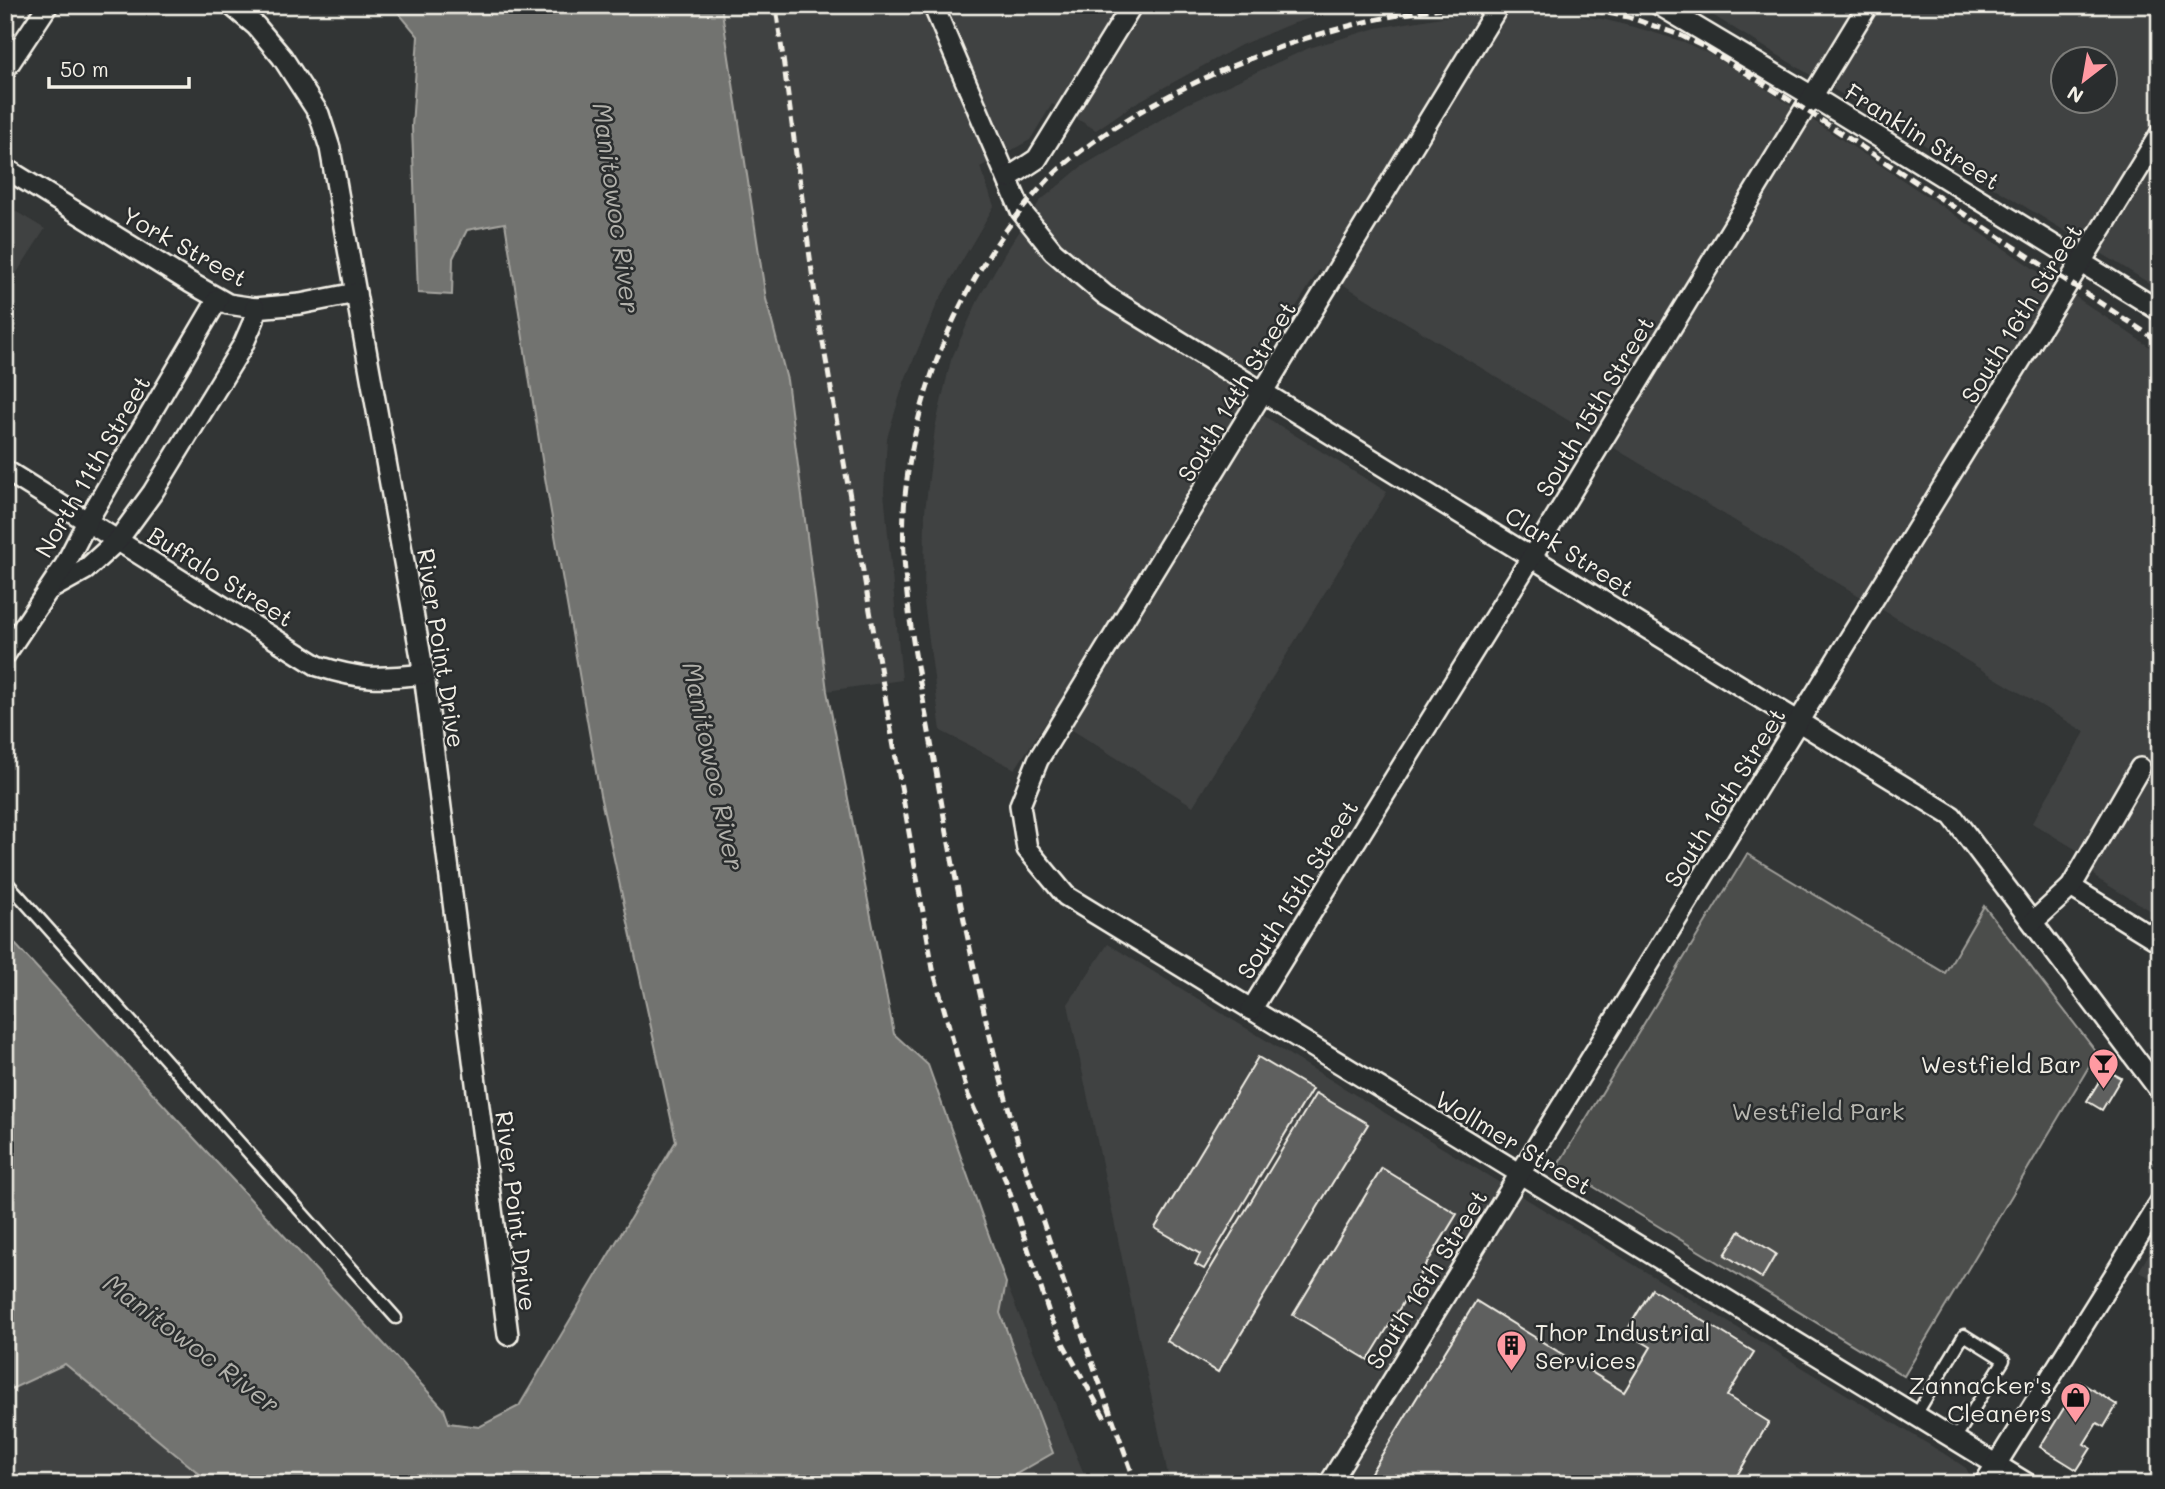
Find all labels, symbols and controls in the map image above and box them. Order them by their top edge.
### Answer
scale bar [49,46,189,90]
north arrow [2050,46,2120,116]
text: 50 m [60,55,109,82]
street label: Franklin Street [1840,76,2006,196]
text: N [2062,81,2088,109]
water label: Manitowoc River [585,100,649,316]
street label: York Street [117,199,253,293]
street label: South 16th Street [1953,217,2089,409]
street label: South 14th Street [1170,295,1302,487]
street label: South 15th Street [1528,310,1660,502]
street label: North 11th Street [27,369,157,563]
street label: Clark Street [1499,499,1641,603]
street label: Buffalo Street [142,519,300,633]
street label: River Point Drive [411,546,473,750]
water label: Manitowoc River [675,658,753,874]
street label: South 16th Street [1656,701,1792,893]
street label: South 15th Street [1229,794,1365,984]
bar icon: Westfield Bar [2087,1046,2121,1090]
place label: Westfield Bar [1920,1048,2081,1079]
street label: Wollmer Street [1430,1083,1598,1201]
park label: Westfield Park [1731,1095,1905,1126]
street label: River Point Drive [489,1109,545,1313]
street label: South 16th Street [1358,1183,1494,1375]
water label: Manitowoc River [97,1265,287,1421]
place label: Thor Industrial Services [1535,1316,1711,1375]
building icon: Thor Industrial Services [1495,1328,1529,1372]
place label: Zannacker's Cleaners [1909,1369,2052,1428]
shop icon: Zannacker's Cleaners [2058,1381,2092,1425]

